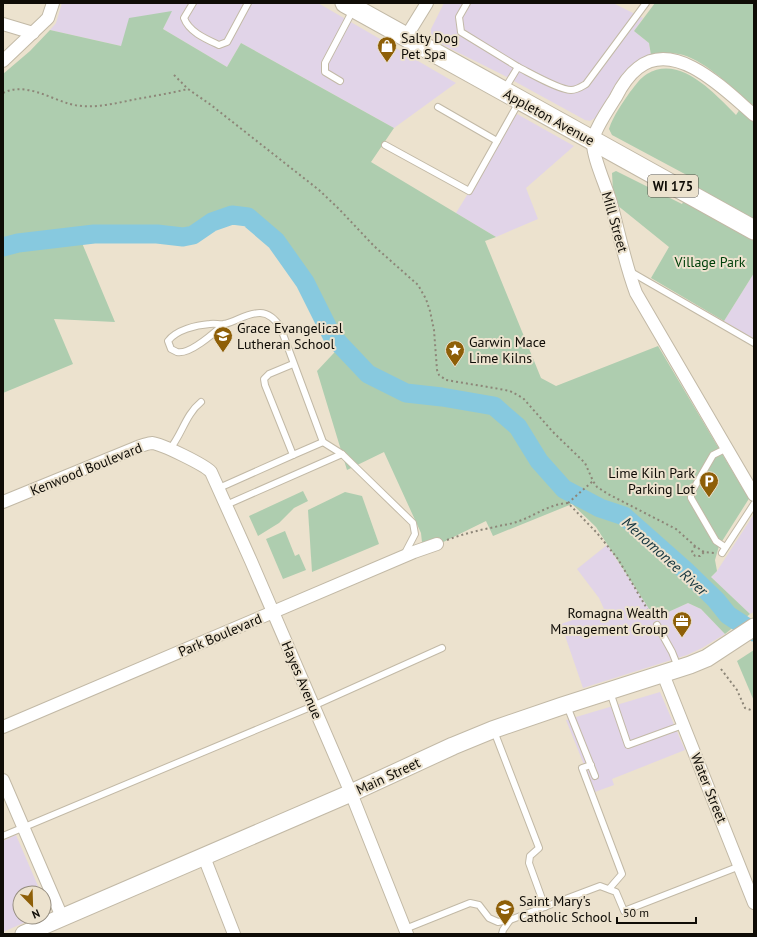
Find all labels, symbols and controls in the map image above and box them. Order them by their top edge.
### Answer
place label: Salty Dog Pet Spa [401,29,458,63]
shop icon: Salty Dog Pet Spa [376,35,398,63]
street label: Appleton Avenue [500,85,598,149]
road number: WI 175 [648,175,698,197]
street label: Mill Street [598,189,632,255]
park label: Village Park [674,253,746,271]
place label: Grace Evangelical Lutheran School [237,319,343,353]
school or university icon: Grace Evangelical Lutheran School [212,325,234,353]
place label: Garwin Mace Lime Kilns [469,333,546,367]
place icon: Garwin Mace Lime Kilns [444,339,466,367]
street label: Kenwood Boulevard [27,438,145,500]
place label: Lime Kiln Park Parking Lot [608,464,695,498]
parking icon: Lime Kiln Park Parking Lot [698,470,720,498]
water label: Menomonee River [618,513,713,600]
place label: Romagna Wealth Management Group [550,604,668,638]
street label: Park Boulevard [175,609,265,661]
office icon: Romagna Wealth Management Group [671,610,693,638]
street label: Hayes Avenue [278,638,326,722]
street label: Water Street [687,750,731,826]
street label: Main Street [353,753,423,799]
north arrow [12,885,52,925]
place label: Saint Mary's Catholic School [519,892,612,926]
school or university icon: Saint Mary's Catholic School [494,898,516,926]
scale bar [617,899,696,925]
text: 50 m [623,905,649,920]
text: N [30,906,42,922]

